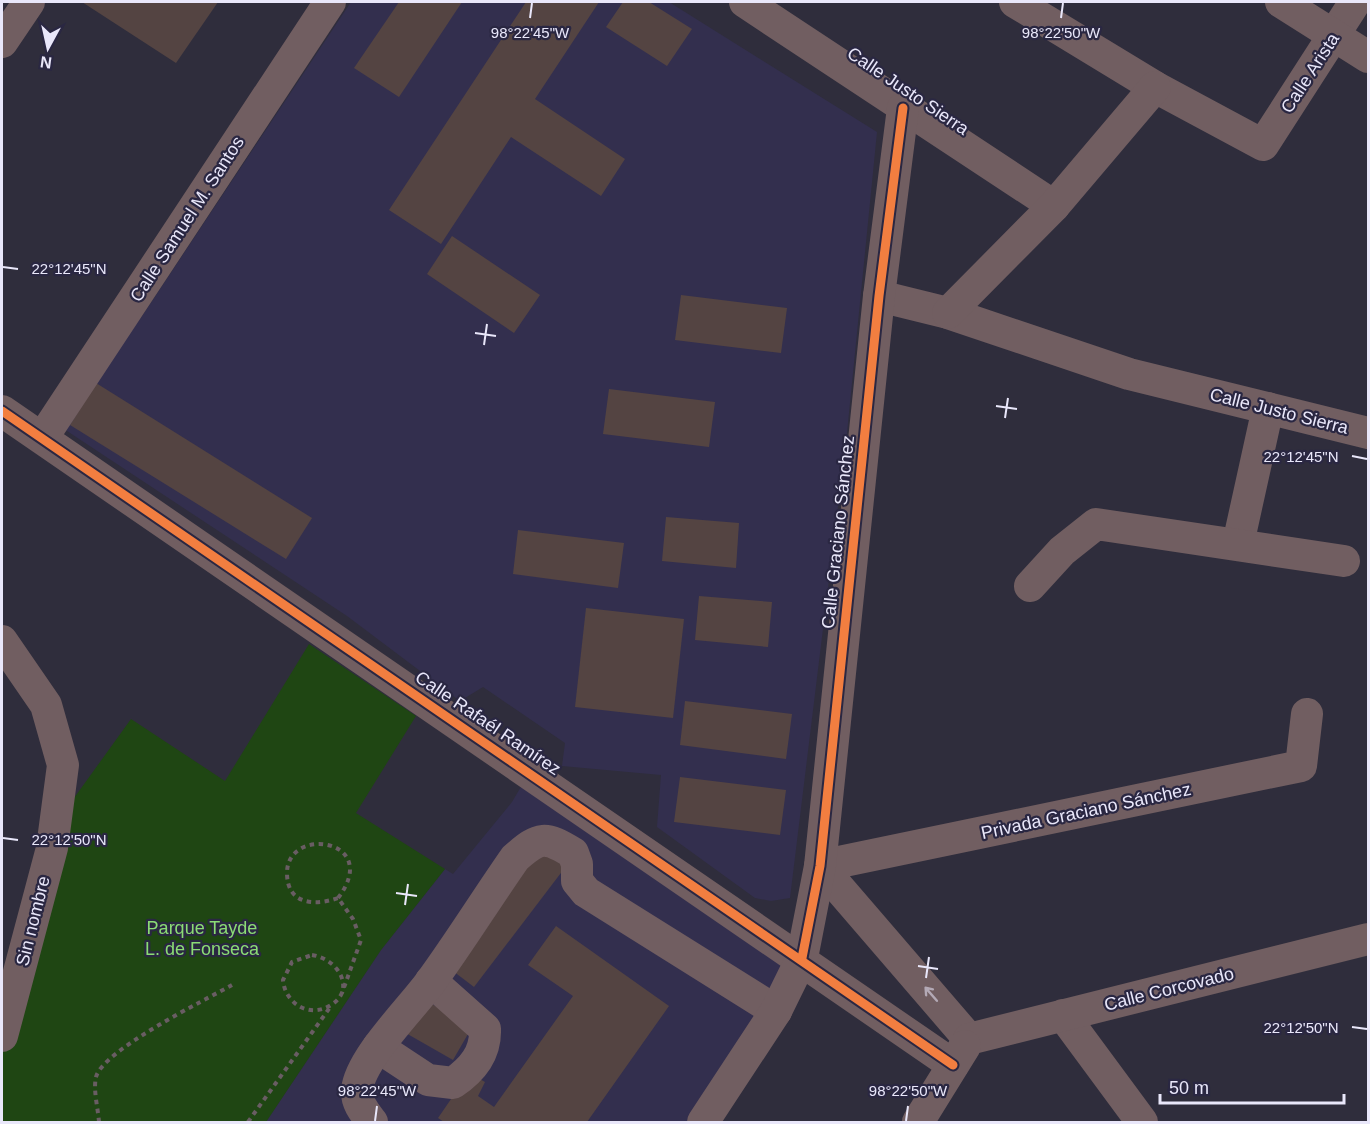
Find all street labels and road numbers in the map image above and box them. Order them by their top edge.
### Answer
street label: Calle Arista [1277,29,1344,117]
street label: Calle Justo Sierra [844,43,973,140]
street label: Calle Samuel M. Santos [126,133,248,305]
street label: Calle Justo Sierra [1208,384,1351,438]
street label: Calle Graciano Sánchez [818,434,858,630]
street label: Calle Rafaél Ramírez [411,667,565,779]
street label: Privada Graciano Sánchez [979,779,1193,843]
street label: Sin nombre [12,874,54,968]
street label: Calle Corcovado [1102,963,1236,1015]

